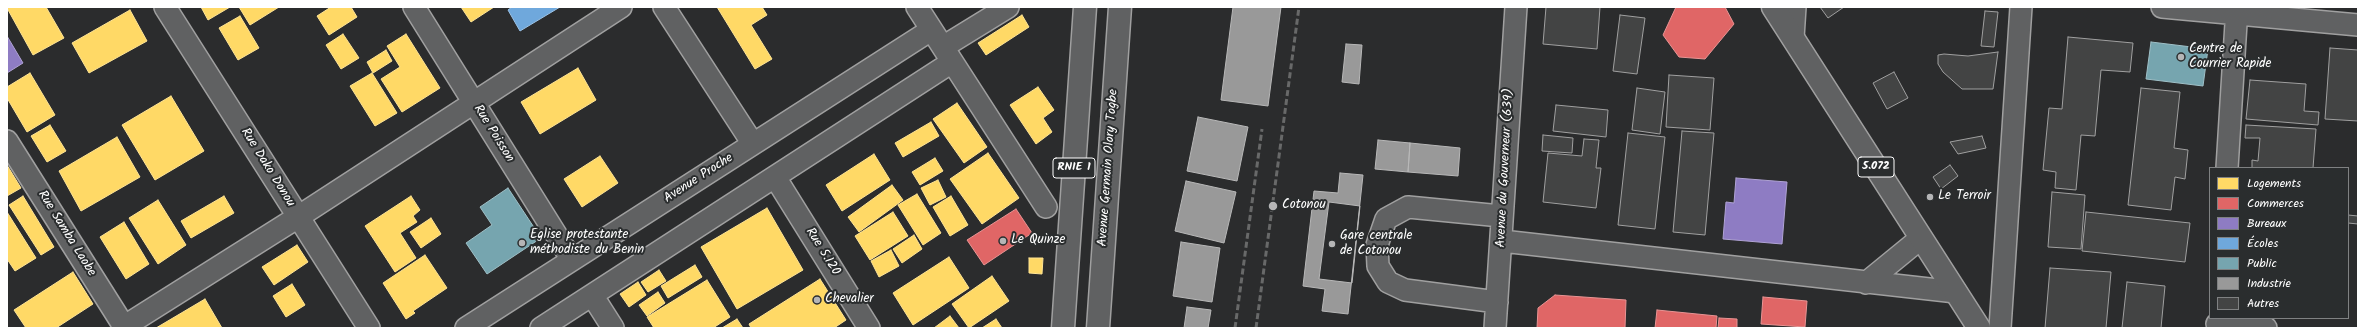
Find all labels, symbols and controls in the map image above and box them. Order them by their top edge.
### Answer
place label: Centre de Courrier Rapide [2189,42,2271,73]
marker: Centre de Courrier Rapide [2176,52,2186,62]
street label: Avenue du Gouverneur (639) [1494,88,1518,248]
street label: Avenue Germain Olory Togbe [1096,89,1122,247]
street label: Rue Poisson [469,102,517,166]
street label: Rue Dako Donou [237,126,297,210]
street label: Avenue Proche [661,151,737,207]
road number: 5.072 [1858,157,1894,177]
road number: RNIE 1 [1053,158,1095,178]
legend [2209,167,2349,319]
text: Logements [2247,174,2301,193]
street label: Rue Samba Laobe [33,188,99,280]
place label: Le Terroir [1938,189,1991,205]
marker: Le Terroir [1925,192,1935,202]
text: Commerces [2247,194,2304,213]
place label: Cotonou [1282,198,1326,214]
marker: Cotonou [1267,200,1279,212]
text: Bureaux [2247,214,2286,233]
street label: Rue 5.120 [801,225,843,279]
place label: Eglise protestante méthodiste du Benin [530,228,644,259]
place label: Gare centrale de Cotonou [1340,229,1412,260]
place label: Le Quinze [1011,233,1065,249]
text: Écoles [2247,234,2278,253]
marker: Le Quinze [998,236,1008,246]
marker: Eglise protestante méthodiste du Benin [517,238,527,248]
marker: Gare centrale de Cotonou [1327,239,1337,249]
text: Public [2247,254,2277,273]
text: Industrie [2247,274,2291,293]
place label: Chevalier [825,292,874,308]
text: Autres [2247,294,2279,313]
marker: Chevalier [812,295,822,305]

